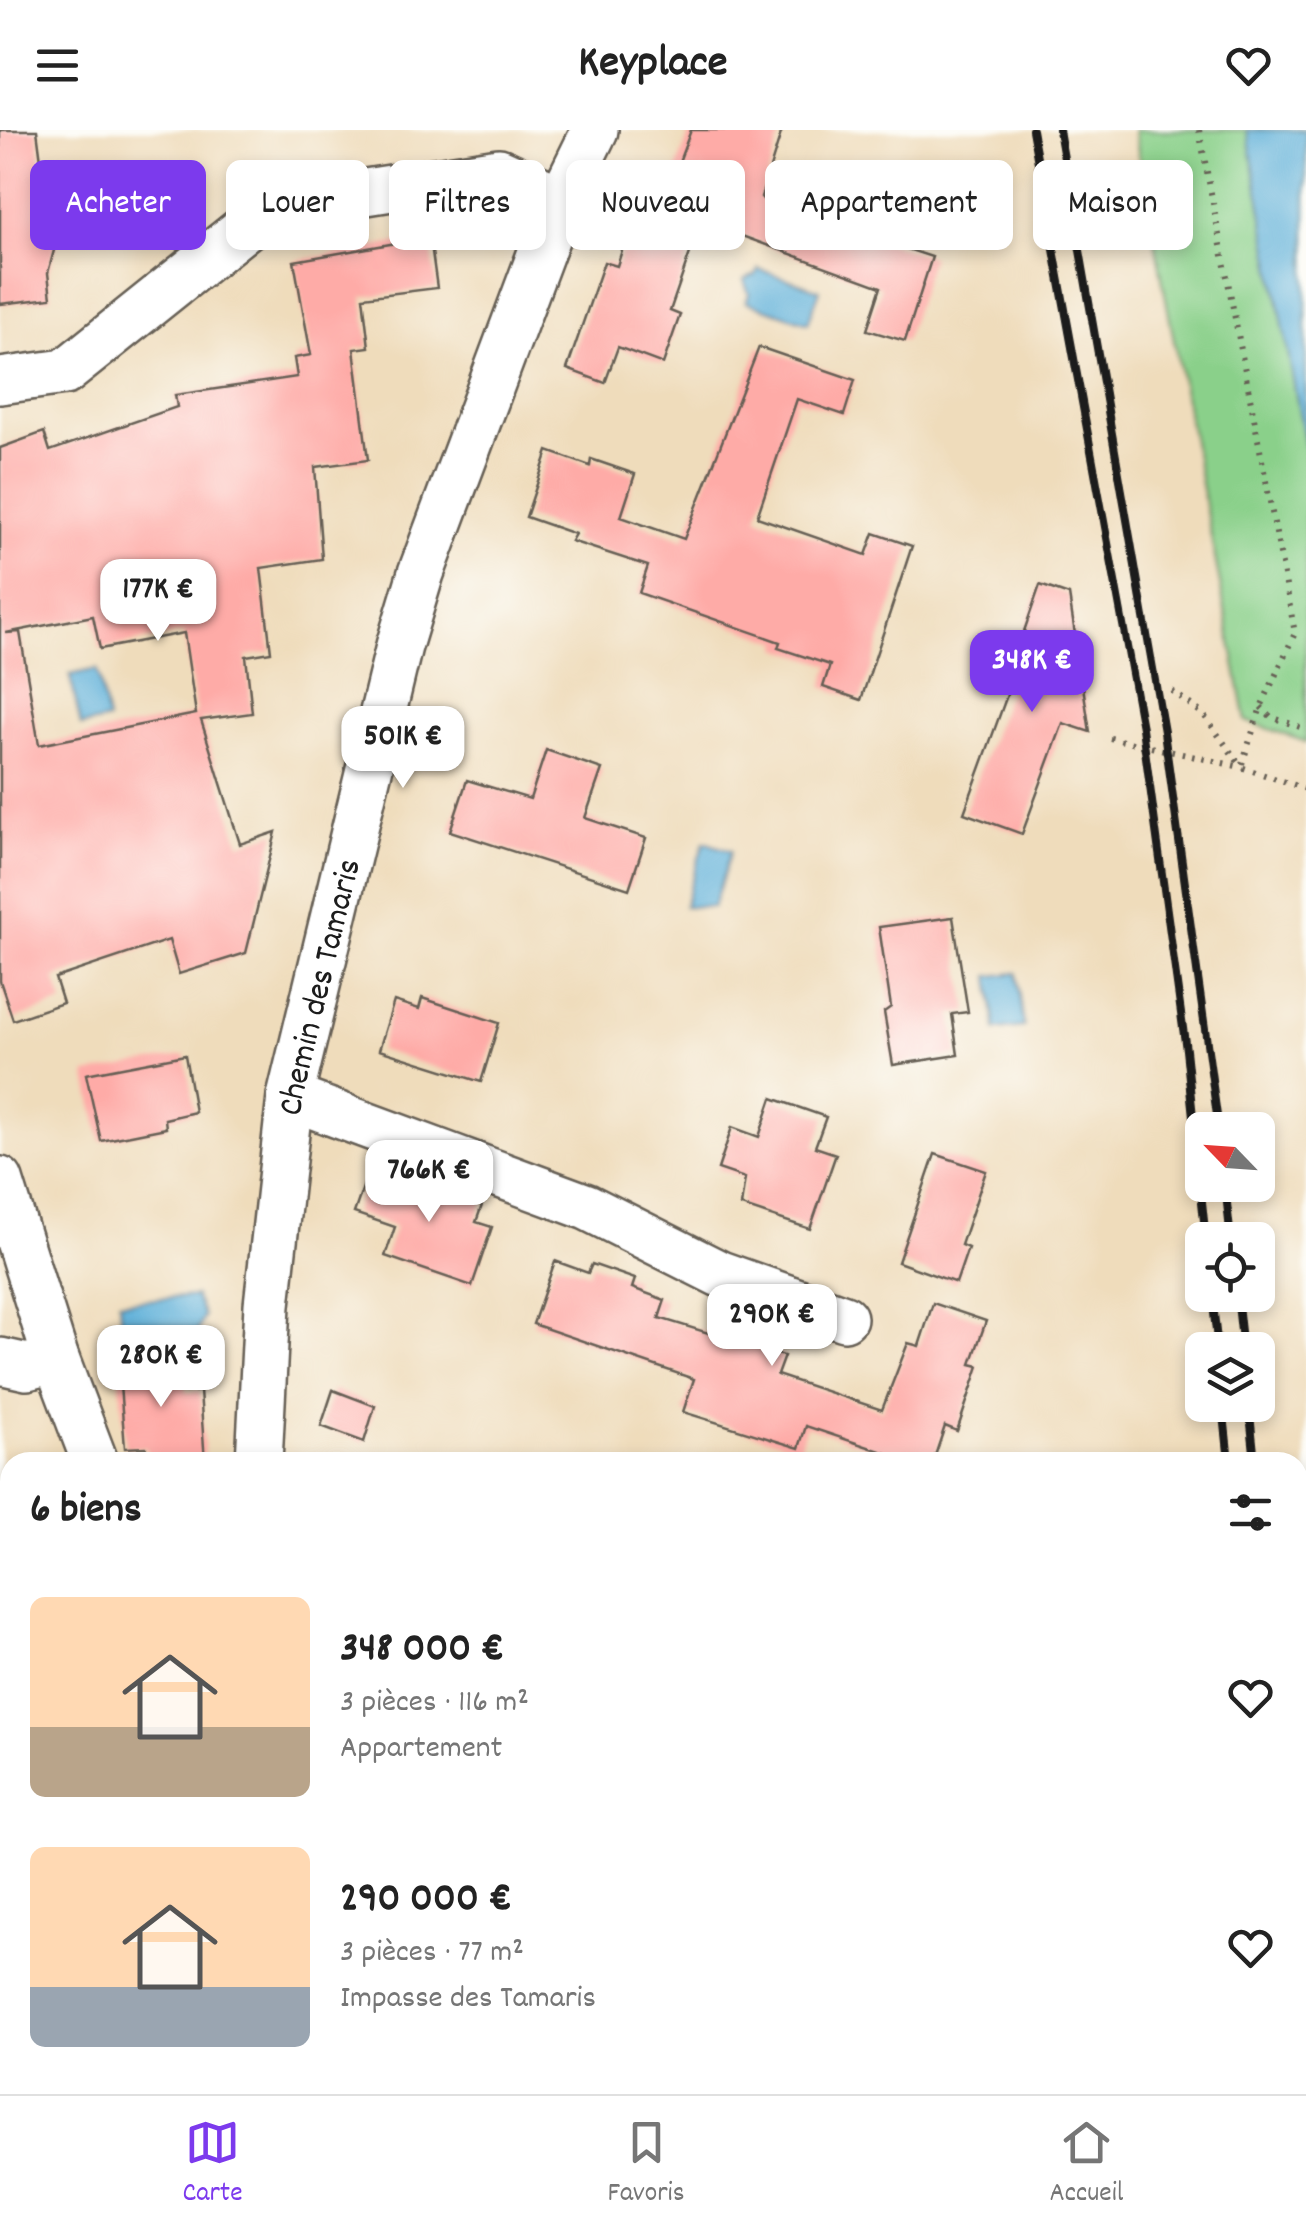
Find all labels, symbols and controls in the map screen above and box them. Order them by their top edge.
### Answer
text: Keyplace [578,33,728,97]
icon: menu [30,38,85,93]
icon: heart [1221,38,1276,93]
chip: Acheter [30,160,206,250]
chip: Louer [226,160,369,250]
chip: Filtres [389,160,546,250]
chip: Nouveau [566,160,745,250]
chip: Appartement [765,160,1013,250]
chip: Maison [1033,160,1193,250]
pin: 177K € [77,559,239,644]
text: 177K € [122,568,194,614]
pin: 348K € [951,630,1113,715]
text: 348K € [992,639,1072,685]
pin: 501K € [322,706,484,791]
text: 501K € [363,715,443,761]
street label: Chemin des Tamaris [268,854,377,1118]
north arrow [1185,1112,1275,1202]
map controls [1185,1112,1275,1422]
pin: 766K € [348,1140,510,1225]
text: 766K € [387,1149,471,1195]
button: locate [1185,1222,1275,1312]
pin: 290K € [691,1284,853,1369]
text: 290K € [729,1293,815,1339]
pin: 280K € [80,1325,242,1410]
button: layers [1185,1332,1275,1422]
text: 280K € [119,1334,203,1380]
text: 6 biens [30,1482,142,1542]
icon: filters [1223,1485,1278,1540]
text: 348 000 € [340,1621,504,1681]
icon: home [110,1637,230,1757]
icon: heart [1223,1670,1278,1725]
text: 3 pièces · 116 m² [340,1681,529,1727]
text: Appartement [340,1727,502,1773]
text: 290 000 € [340,1871,512,1931]
icon: home [110,1887,230,2007]
icon: heart [1223,1920,1278,1975]
text: 3 pièces · 77 m² [340,1931,524,1977]
text: Impasse des Tamaris [340,1977,596,2023]
tab: Carte [182,2115,243,2215]
tab: Favoris [607,2115,685,2215]
tab: Accueil [1050,2115,1123,2215]

